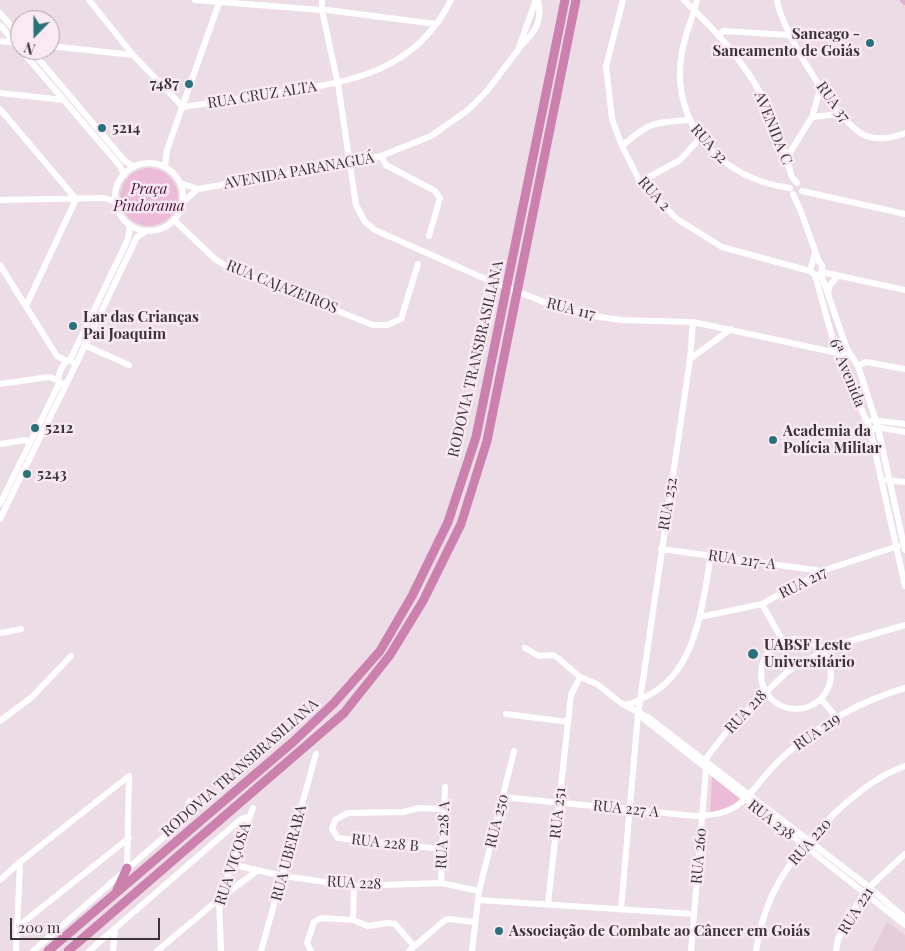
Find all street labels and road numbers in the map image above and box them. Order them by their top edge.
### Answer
street label: RUA CRUZ ALTA [206,77,318,113]
street label: RUA 37 [812,78,854,126]
street label: AVENIDA C [750,89,796,167]
street label: RUA 32 [687,121,731,167]
street label: AVENIDA PARANAGUÁ [222,149,376,193]
street label: RUA 2 [634,173,674,215]
street label: RUA CAJAZEIROS [224,256,340,318]
street label: RODOVIA TRANSBRASILIANA [445,259,507,459]
street label: RUA 117 [545,294,597,324]
street label: 6ª Avenida [825,336,869,410]
street label: RUA 252 [655,476,681,532]
street label: RUA 217-A [707,546,777,574]
street label: RUA 217 [776,563,830,603]
street label: RUA 218 [721,686,771,738]
street label: RODOVIA TRANSBRASILIANA [158,695,322,841]
street label: RUA 219 [790,709,844,755]
street label: RUA 251 [546,786,570,840]
street label: RUA 250 [482,792,512,850]
street label: RUA 238 [744,796,798,844]
street label: RUA 227 A [592,797,660,821]
street label: RUA 228 A [432,801,454,869]
street label: RUA UBERABA [268,803,310,903]
street label: RUA 220 [785,815,835,869]
street label: RUA VIÇOSA [211,820,255,908]
street label: RUA 260 [688,827,710,885]
street label: RUA 228 B [350,831,420,855]
street label: RUA 228 [326,873,382,893]
street label: RUA 221 [834,884,878,938]

